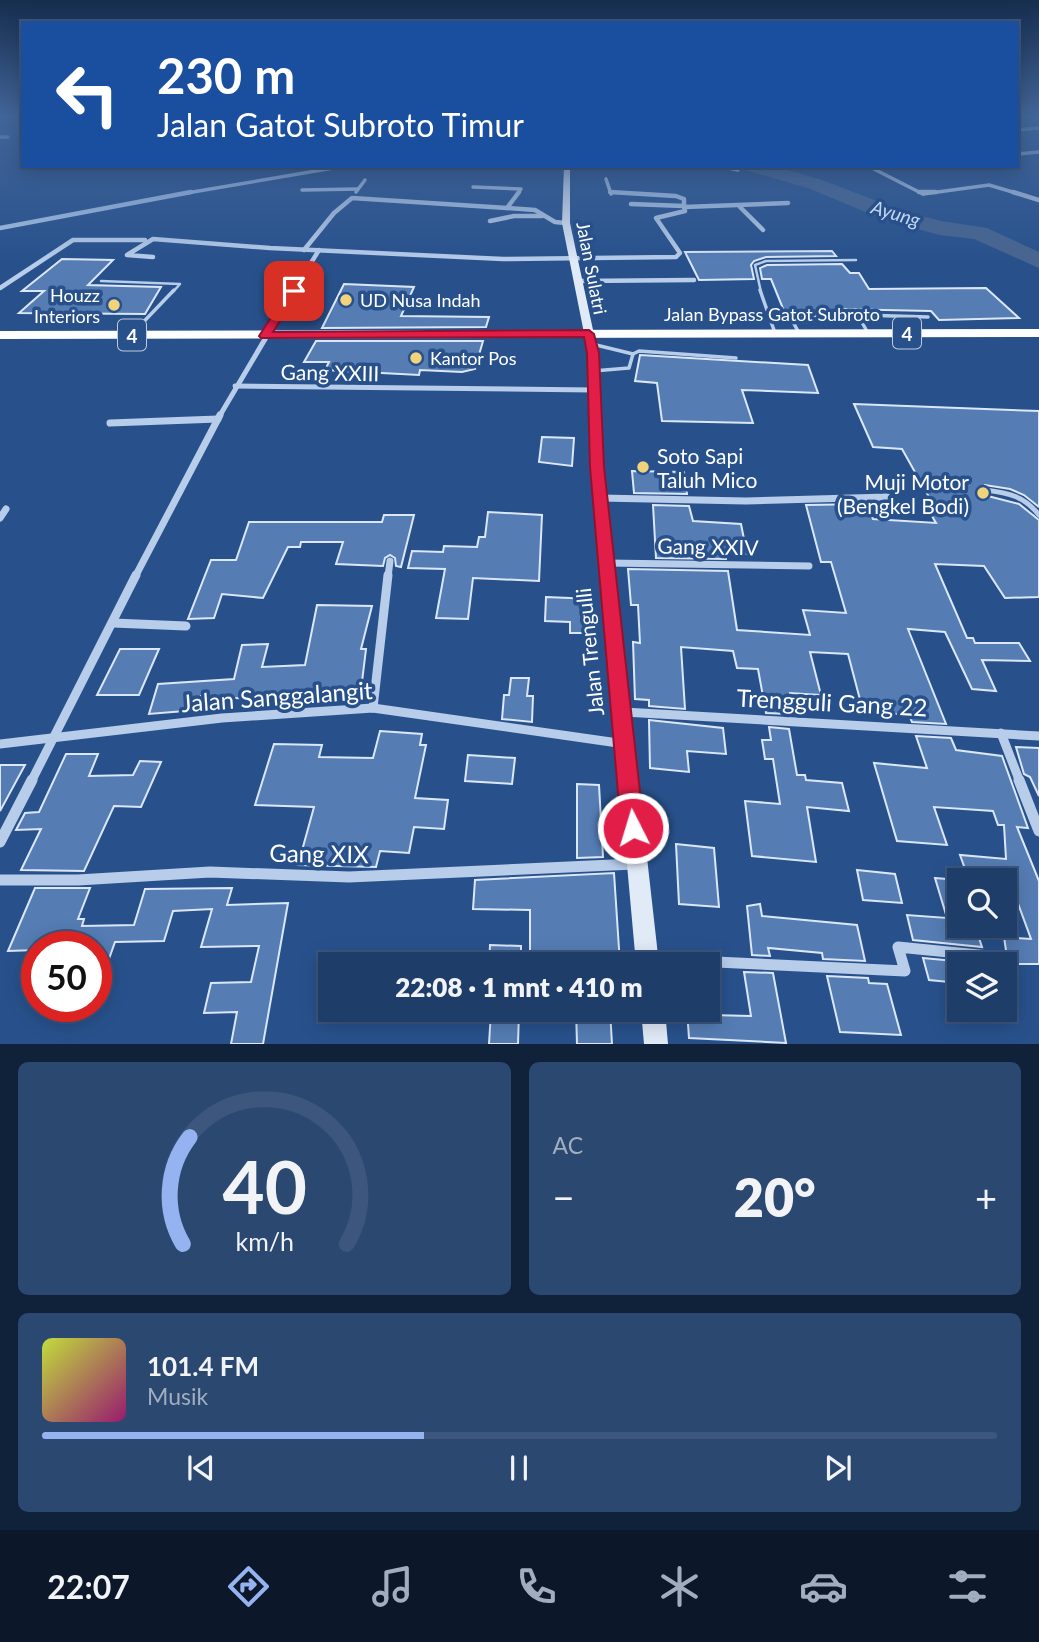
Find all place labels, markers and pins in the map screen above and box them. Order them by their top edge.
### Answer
pin [264,261,324,321]
place label: Houzz Interiors [34,284,100,327]
place label: UD Nusa Indah [360,289,481,311]
marker: UD Nusa Indah [338,292,354,308]
marker: Houzz Interiors [106,297,122,313]
place label: Kantor Pos [430,347,517,369]
marker: Kantor Pos [408,350,424,366]
place label: Soto Sapi Taluh Mico [657,443,757,492]
marker: Soto Sapi Taluh Mico [635,459,651,475]
place label: Muji Motor (Bengkel Bodi) [837,469,969,518]
marker: Muji Motor (Bengkel Bodi) [975,485,991,501]

